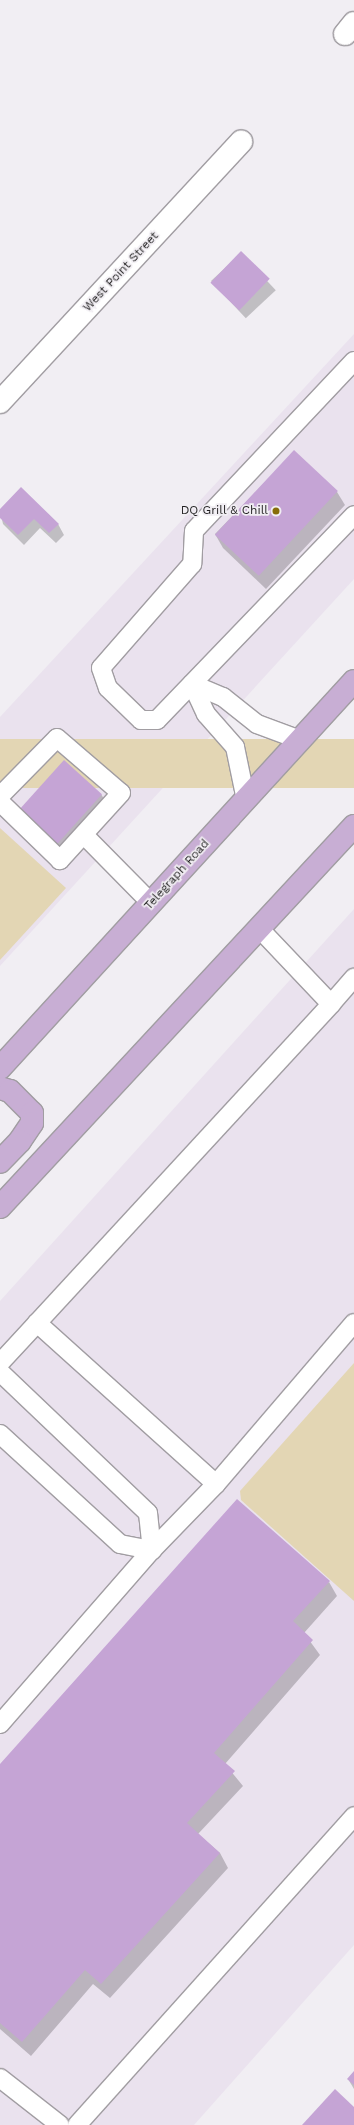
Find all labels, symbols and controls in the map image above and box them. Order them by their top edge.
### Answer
street label: West Point Street [80,229,162,315]
place label: DQ Grill & Chill [180,504,268,518]
marker: DQ Grill & Chill [271,506,281,516]
street label: Telegraph Road [142,837,212,913]

